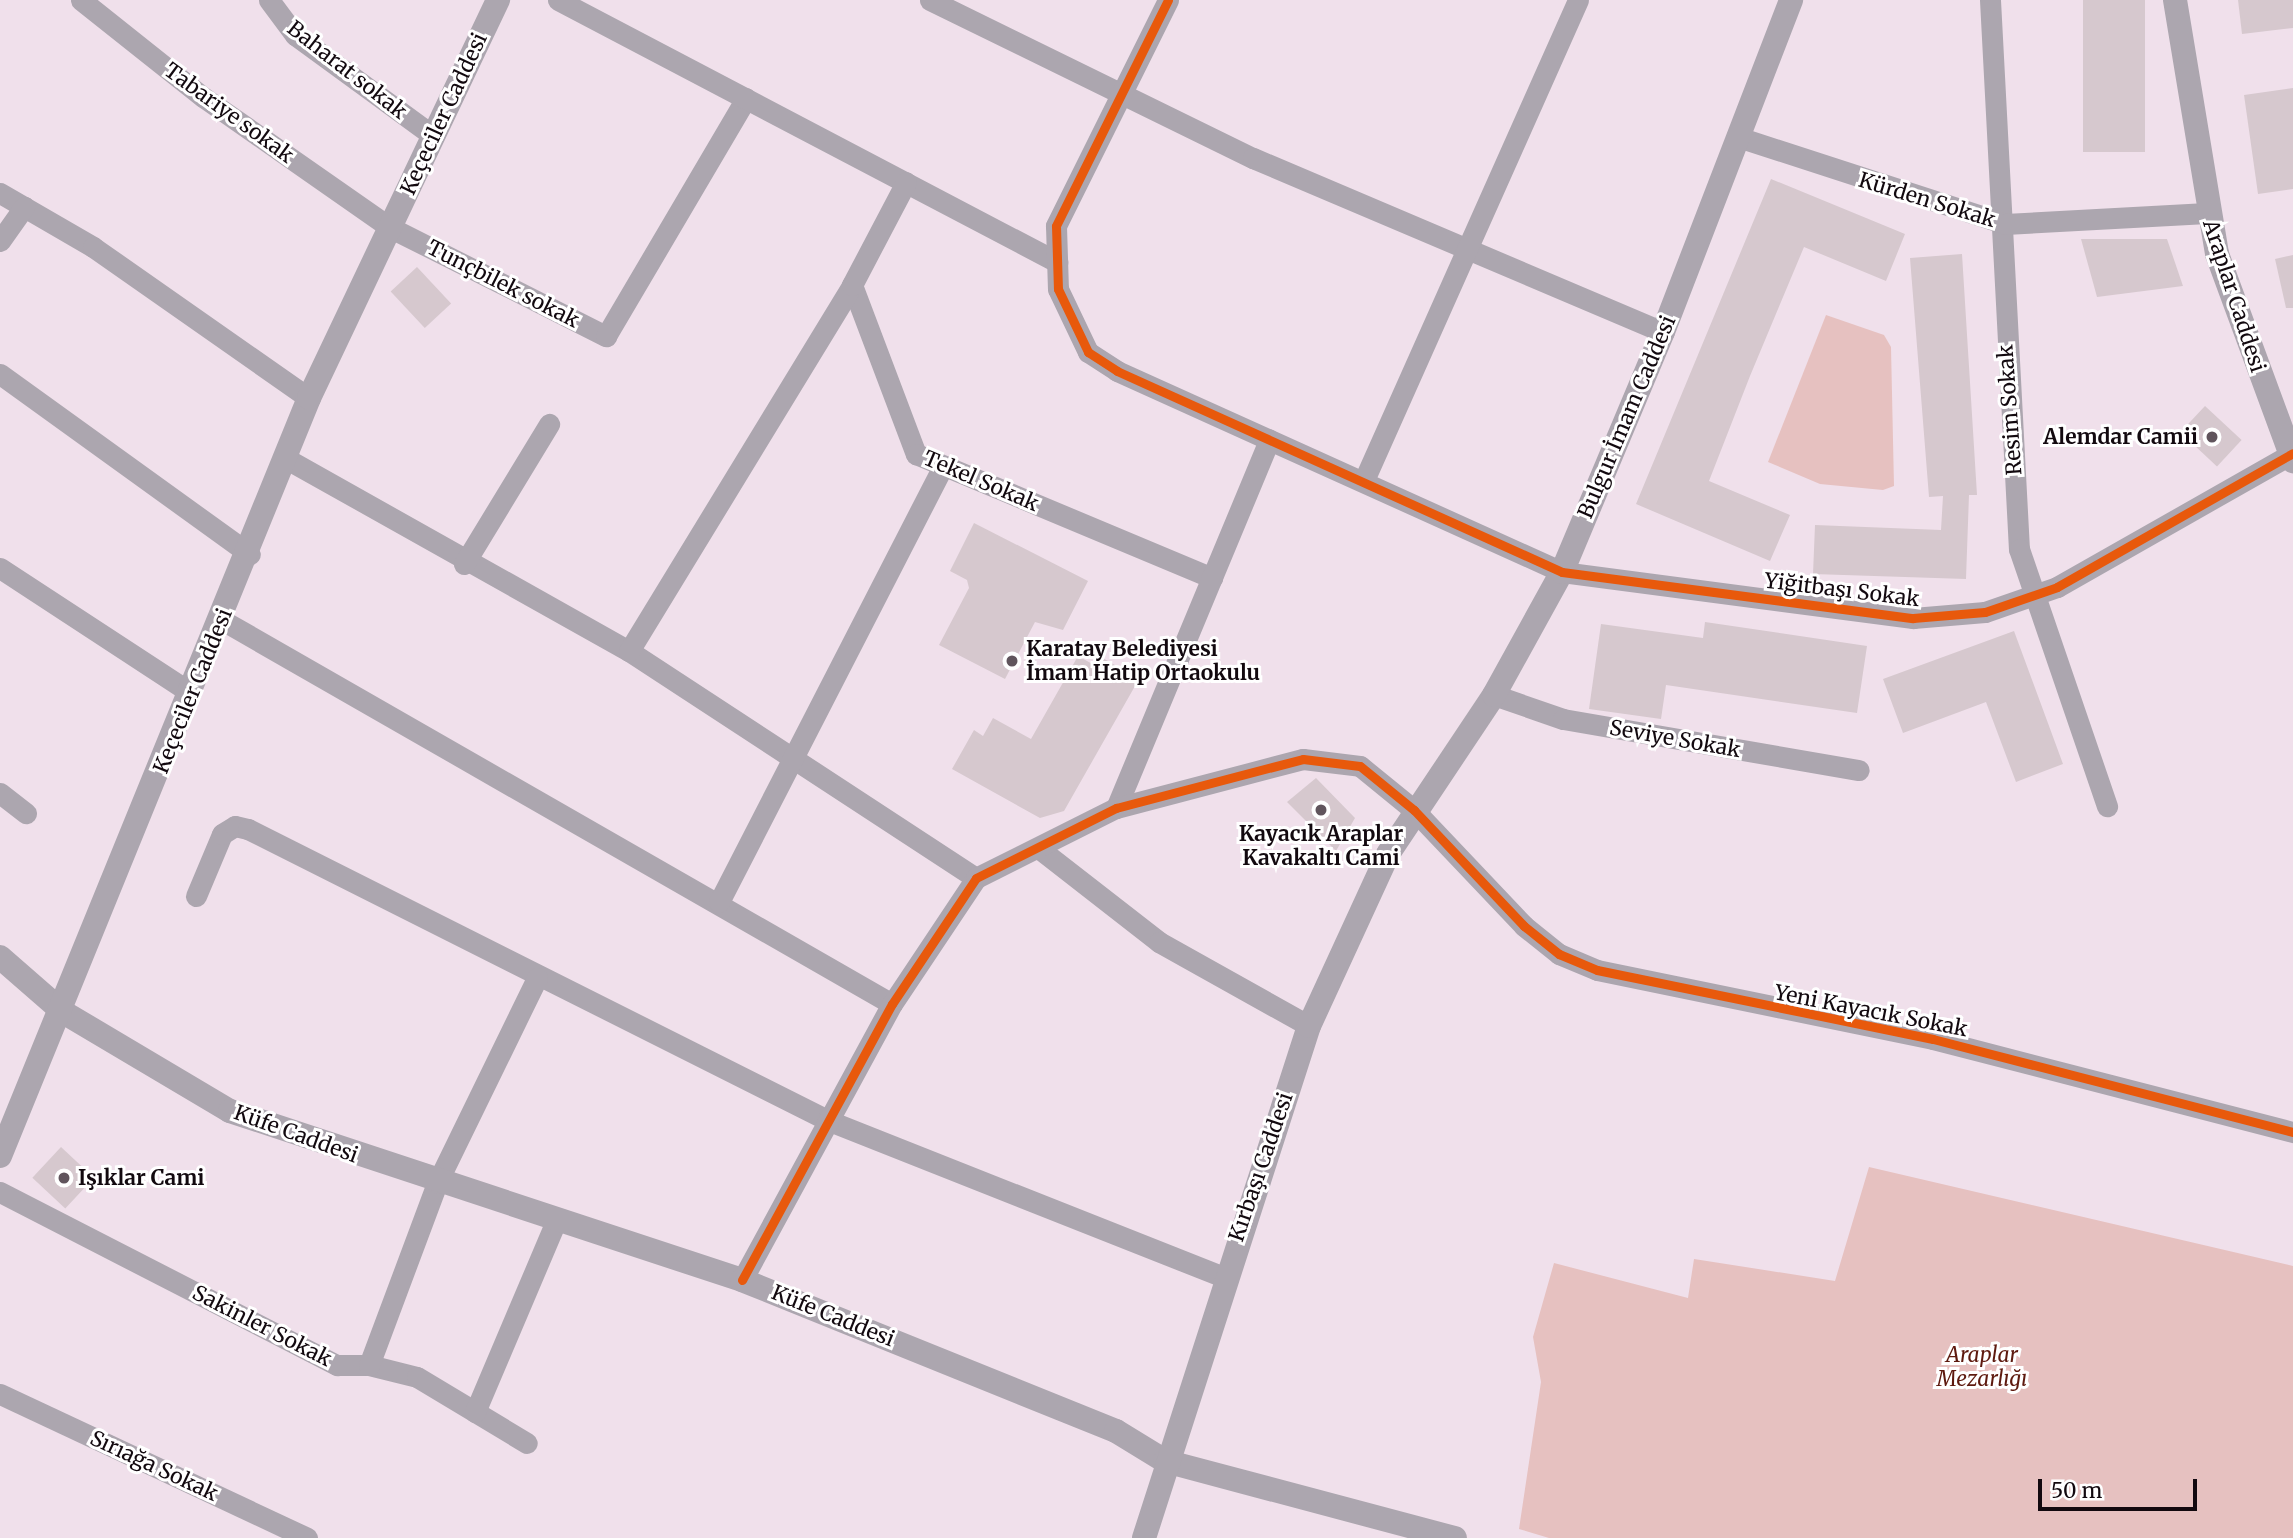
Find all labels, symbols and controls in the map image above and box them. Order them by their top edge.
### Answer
street label: Baharat sokak [282,16,412,124]
street label: Keçeciler Caddesi [395,29,493,199]
street label: Tabariye sokak [160,58,298,168]
street label: Kürden Sokak [1856,167,1998,233]
street label: Araplar Caddesi [2197,217,2271,375]
street label: Tunçbilek sokak [423,235,583,333]
street label: Bulgur İmam Caddesi [1573,312,1681,522]
street label: Resim Sokak [1993,344,2027,476]
place label: Alemdar Camii [2043,424,2198,450]
marker: Alemdar Camii [2204,429,2220,445]
street label: Tekel Sokak [920,445,1042,517]
street label: Yiğitbaşı Sokak [1763,568,1921,612]
street label: Keçeciler Caddesi [148,605,238,777]
place label: Karatay Belediyesi İmam Hatip Ortaokulu [1026,636,1260,686]
marker: Karatay Belediyesi İmam Hatip Ortaokulu [1004,653,1020,669]
street label: Seviye Sokak [1607,715,1743,763]
marker: Kayacık Araplar Kavakaltı Cami [1313,802,1329,818]
place label: Kayacık Araplar Kavakaltı Cami [1239,821,1403,871]
street label: Yeni Kayacık Sokak [1772,980,1970,1042]
street label: Kırbaşı Caddesi [1224,1089,1298,1245]
street label: Küfe Caddesi [231,1100,361,1168]
place label: Işıklar Cami [78,1165,205,1191]
marker: Işıklar Cami [56,1170,72,1186]
street label: Sakinler Sokak [188,1280,336,1372]
street label: Küfe Caddesi [768,1280,898,1352]
park label: Araplar Mezarlığı [1937,1342,2027,1392]
street label: Sırıağa Sokak [86,1425,222,1507]
scale bar [2041,1464,2200,1508]
text: 50 m [2051,1477,2102,1504]

